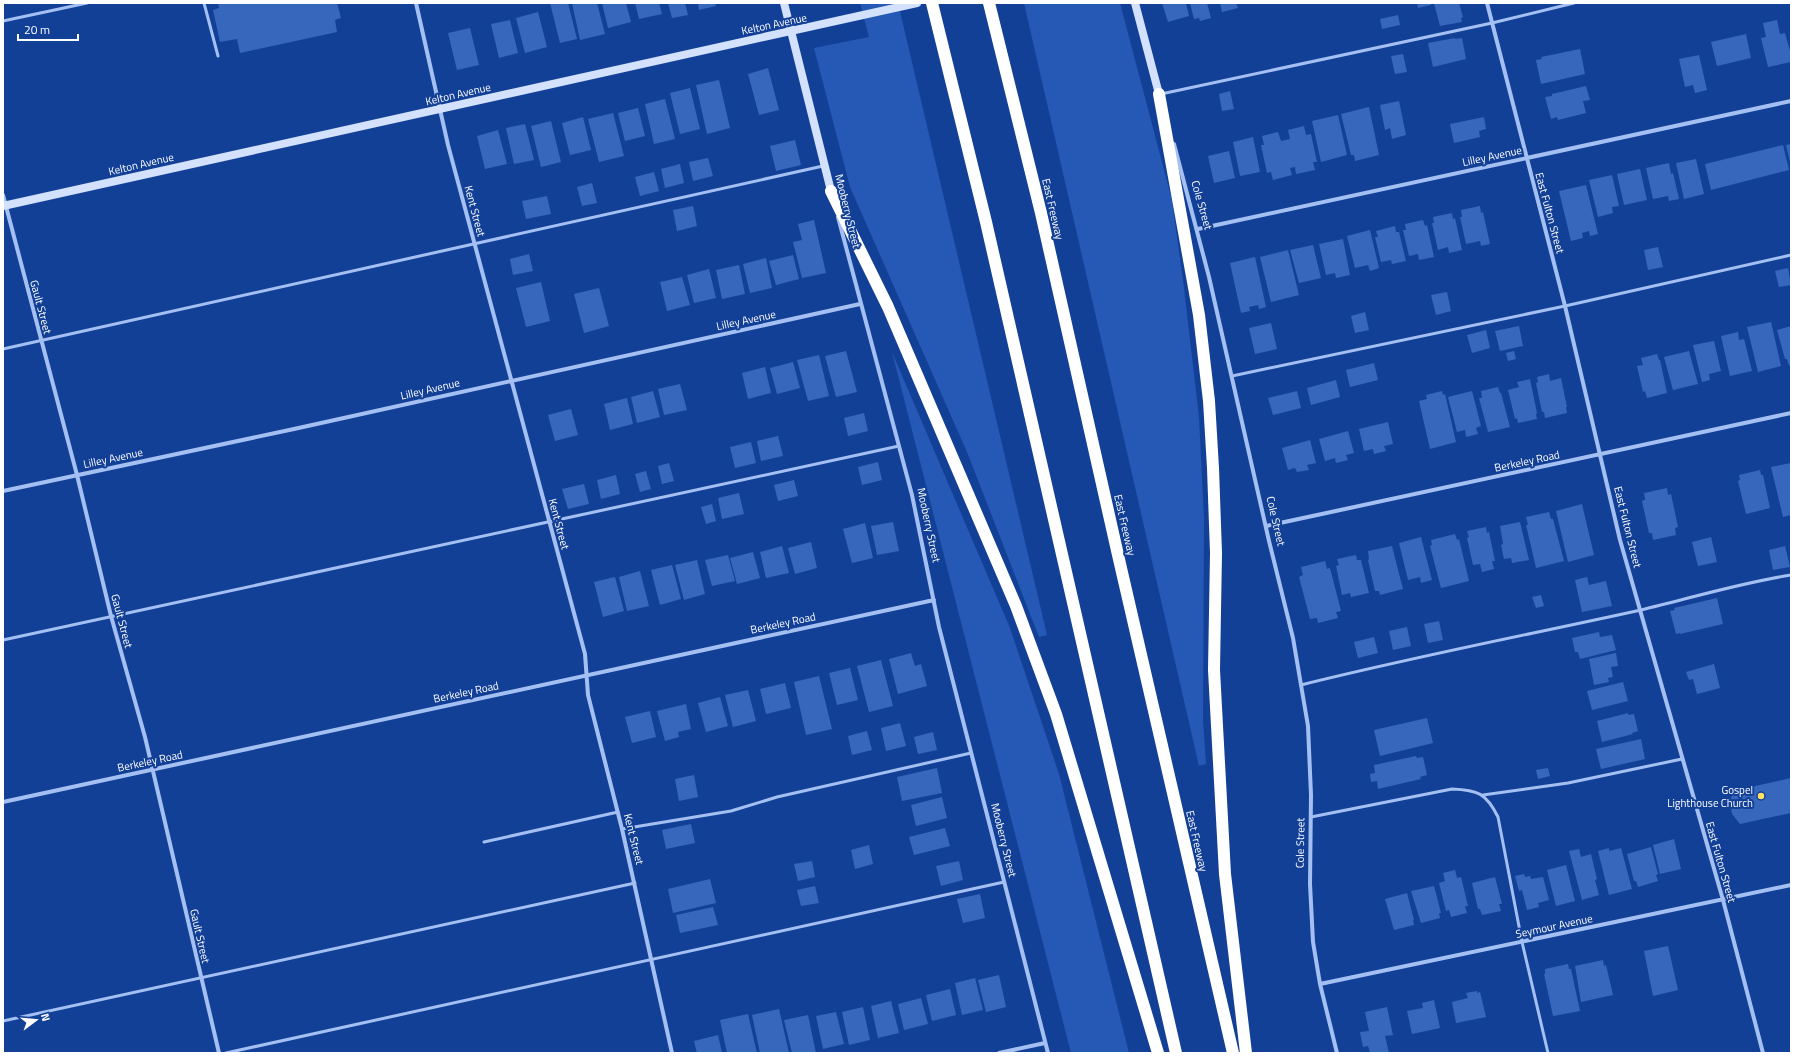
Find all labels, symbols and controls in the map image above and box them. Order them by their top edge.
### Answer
street label: Kelton Avenue [740,9,809,39]
scale bar [18,16,78,42]
text: 20 m [24,20,50,39]
street label: Kelton Avenue [424,79,493,109]
street label: Lilley Avenue [1461,142,1524,170]
street label: Kelton Avenue [107,149,176,179]
street label: East Fulton Street [1531,171,1569,255]
street label: Mooberry Street [831,172,865,250]
street label: East Freeway [1038,177,1068,242]
street label: Cole Street [1187,178,1217,232]
street label: Kent Street [461,184,490,238]
street label: Gault Street [26,278,56,336]
street label: Lilley Avenue [715,306,778,334]
street label: Lilley Avenue [399,374,462,404]
street label: Lilley Avenue [82,444,145,472]
street label: Berkeley Road [1493,446,1561,476]
street label: East Fulton Street [1610,485,1646,569]
street label: Mooberry Street [913,486,945,564]
street label: East Freeway [1110,493,1140,558]
street label: Cole Street [1263,495,1290,548]
street label: Kent Street [545,497,574,551]
street label: Gault Street [107,592,137,650]
street label: Berkeley Road [749,608,817,638]
street label: Berkeley Road [432,677,500,707]
street label: Berkeley Road [116,746,184,776]
place label: Gospel Lighthouse Church [1667,782,1753,811]
marker: Gospel Lighthouse Church [1756,791,1766,801]
street label: Mooberry Street [987,801,1021,879]
street label: East Freeway [1182,809,1212,874]
street label: Kent Street [620,812,648,866]
street label: Cole Street [1292,817,1308,868]
street label: East Fulton Street [1702,820,1740,904]
street label: Gault Street [186,907,214,965]
street label: Seymour Avenue [1514,910,1594,942]
north arrow [16,1000,56,1040]
text: N [37,1011,54,1023]

